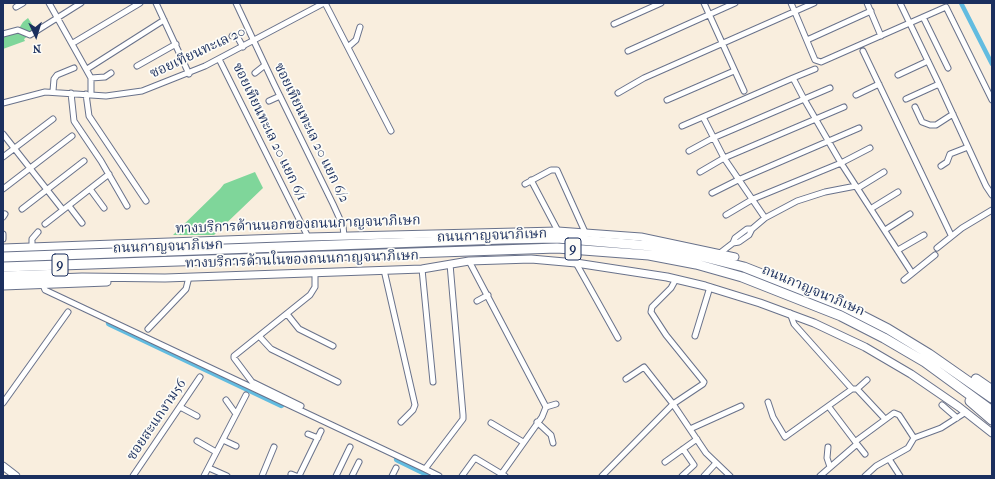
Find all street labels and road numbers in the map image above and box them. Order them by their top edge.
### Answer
street label: ซอยเทียนทะเล 20 [148,24,248,82]
street label: ซอยเทียนทะเล 20 แยก 6/1 [228,60,310,204]
street label: ซอยเทียนทะเล 20 แยก 6/2 [270,60,352,206]
street label: ทางบริการด้านนอกของถนนกาญจนาภิเษก [175,212,421,238]
street label: ถนนกาญจนาภิเษก [437,226,547,246]
street label: ถนนกาญจนาภิเษก [113,237,223,257]
road number: 9 [565,238,581,260]
street label: ทางบริการด้านในของถนนกาญจนาภิเษก [185,248,419,272]
road number: 9 [52,254,68,276]
street label: ถนนกาญจนาภิเษก [759,262,867,320]
street label: ซอยสะแกงาม56 [124,376,190,464]

